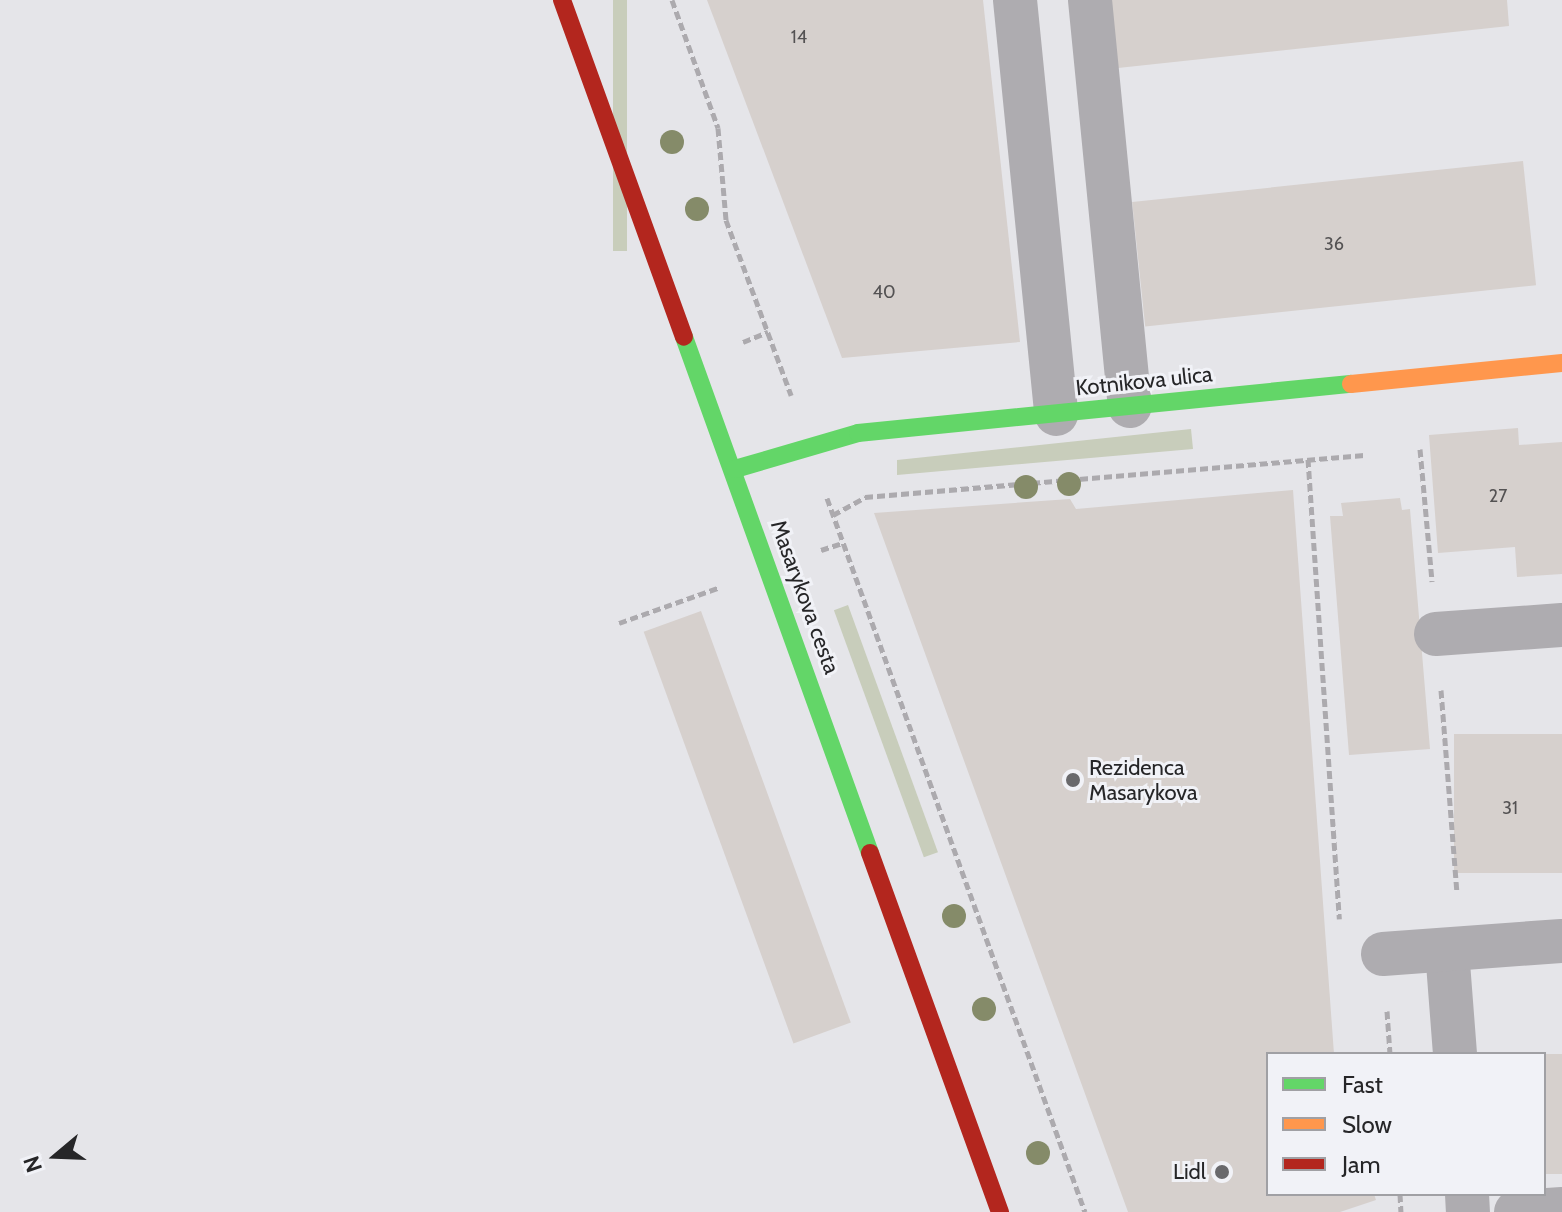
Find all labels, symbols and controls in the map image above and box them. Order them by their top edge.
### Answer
house number: 14 [791,26,807,48]
house number: 36 [1324,233,1344,255]
house number: 40 [873,281,895,303]
street label: Kotnikova ulica [1074,361,1214,401]
house number: 27 [1489,485,1507,507]
street label: Masarykova cesta [765,517,845,677]
place label: Rezidenca Masarykova [1089,754,1198,806]
marker: Rezidenca Masarykova [1064,771,1082,789]
house number: 31 [1502,797,1518,819]
legend [1266,1052,1546,1196]
text: Fast [1342,1070,1383,1099]
text: Slow [1342,1110,1392,1139]
north arrow [16,1116,96,1196]
text: Jam [1342,1150,1380,1179]
text: N [18,1152,48,1176]
place label: Lidl [1173,1159,1206,1185]
marker: Lidl [1213,1163,1231,1181]

